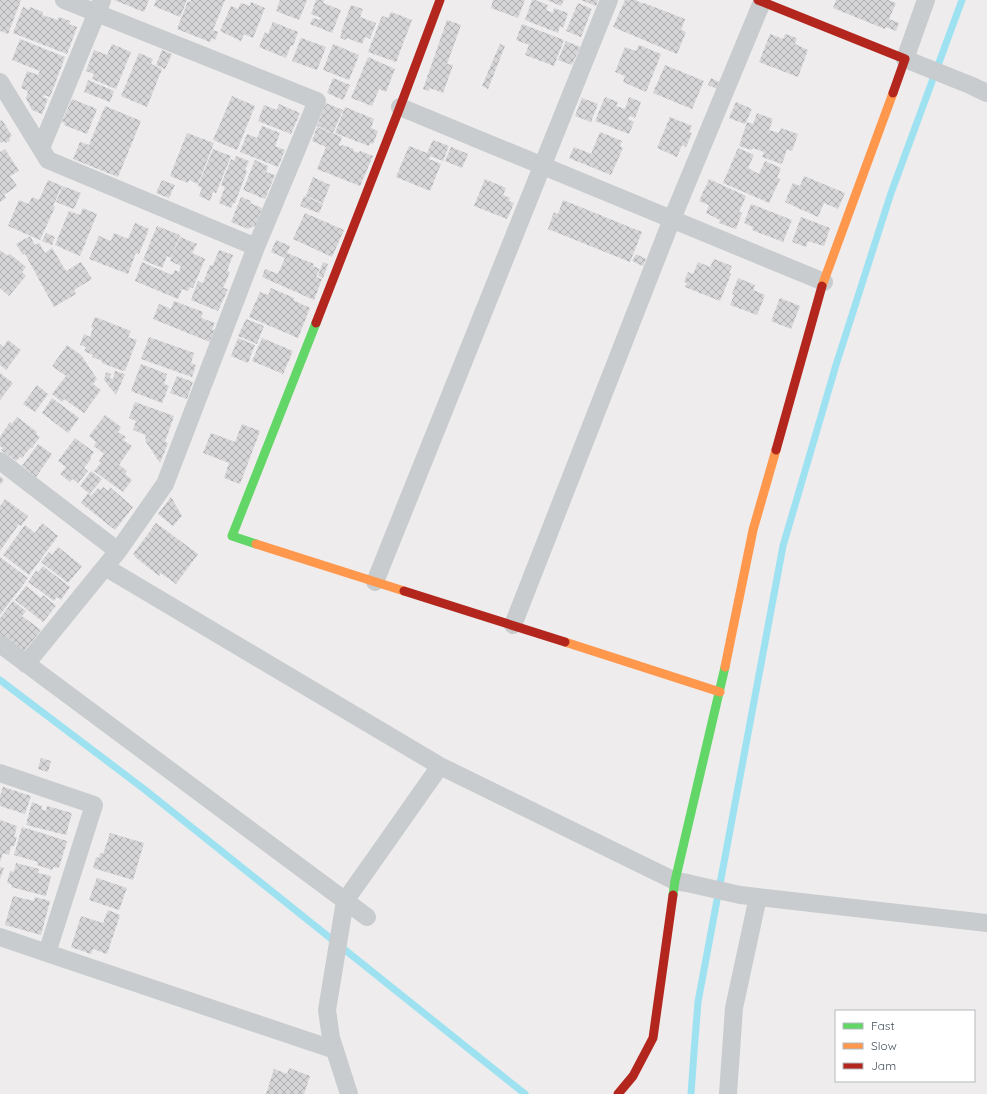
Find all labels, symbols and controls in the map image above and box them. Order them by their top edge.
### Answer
legend [835,1010,975,1082]
text: Fast [871,1018,895,1033]
text: Slow [871,1038,897,1053]
text: Jam [871,1058,896,1073]

